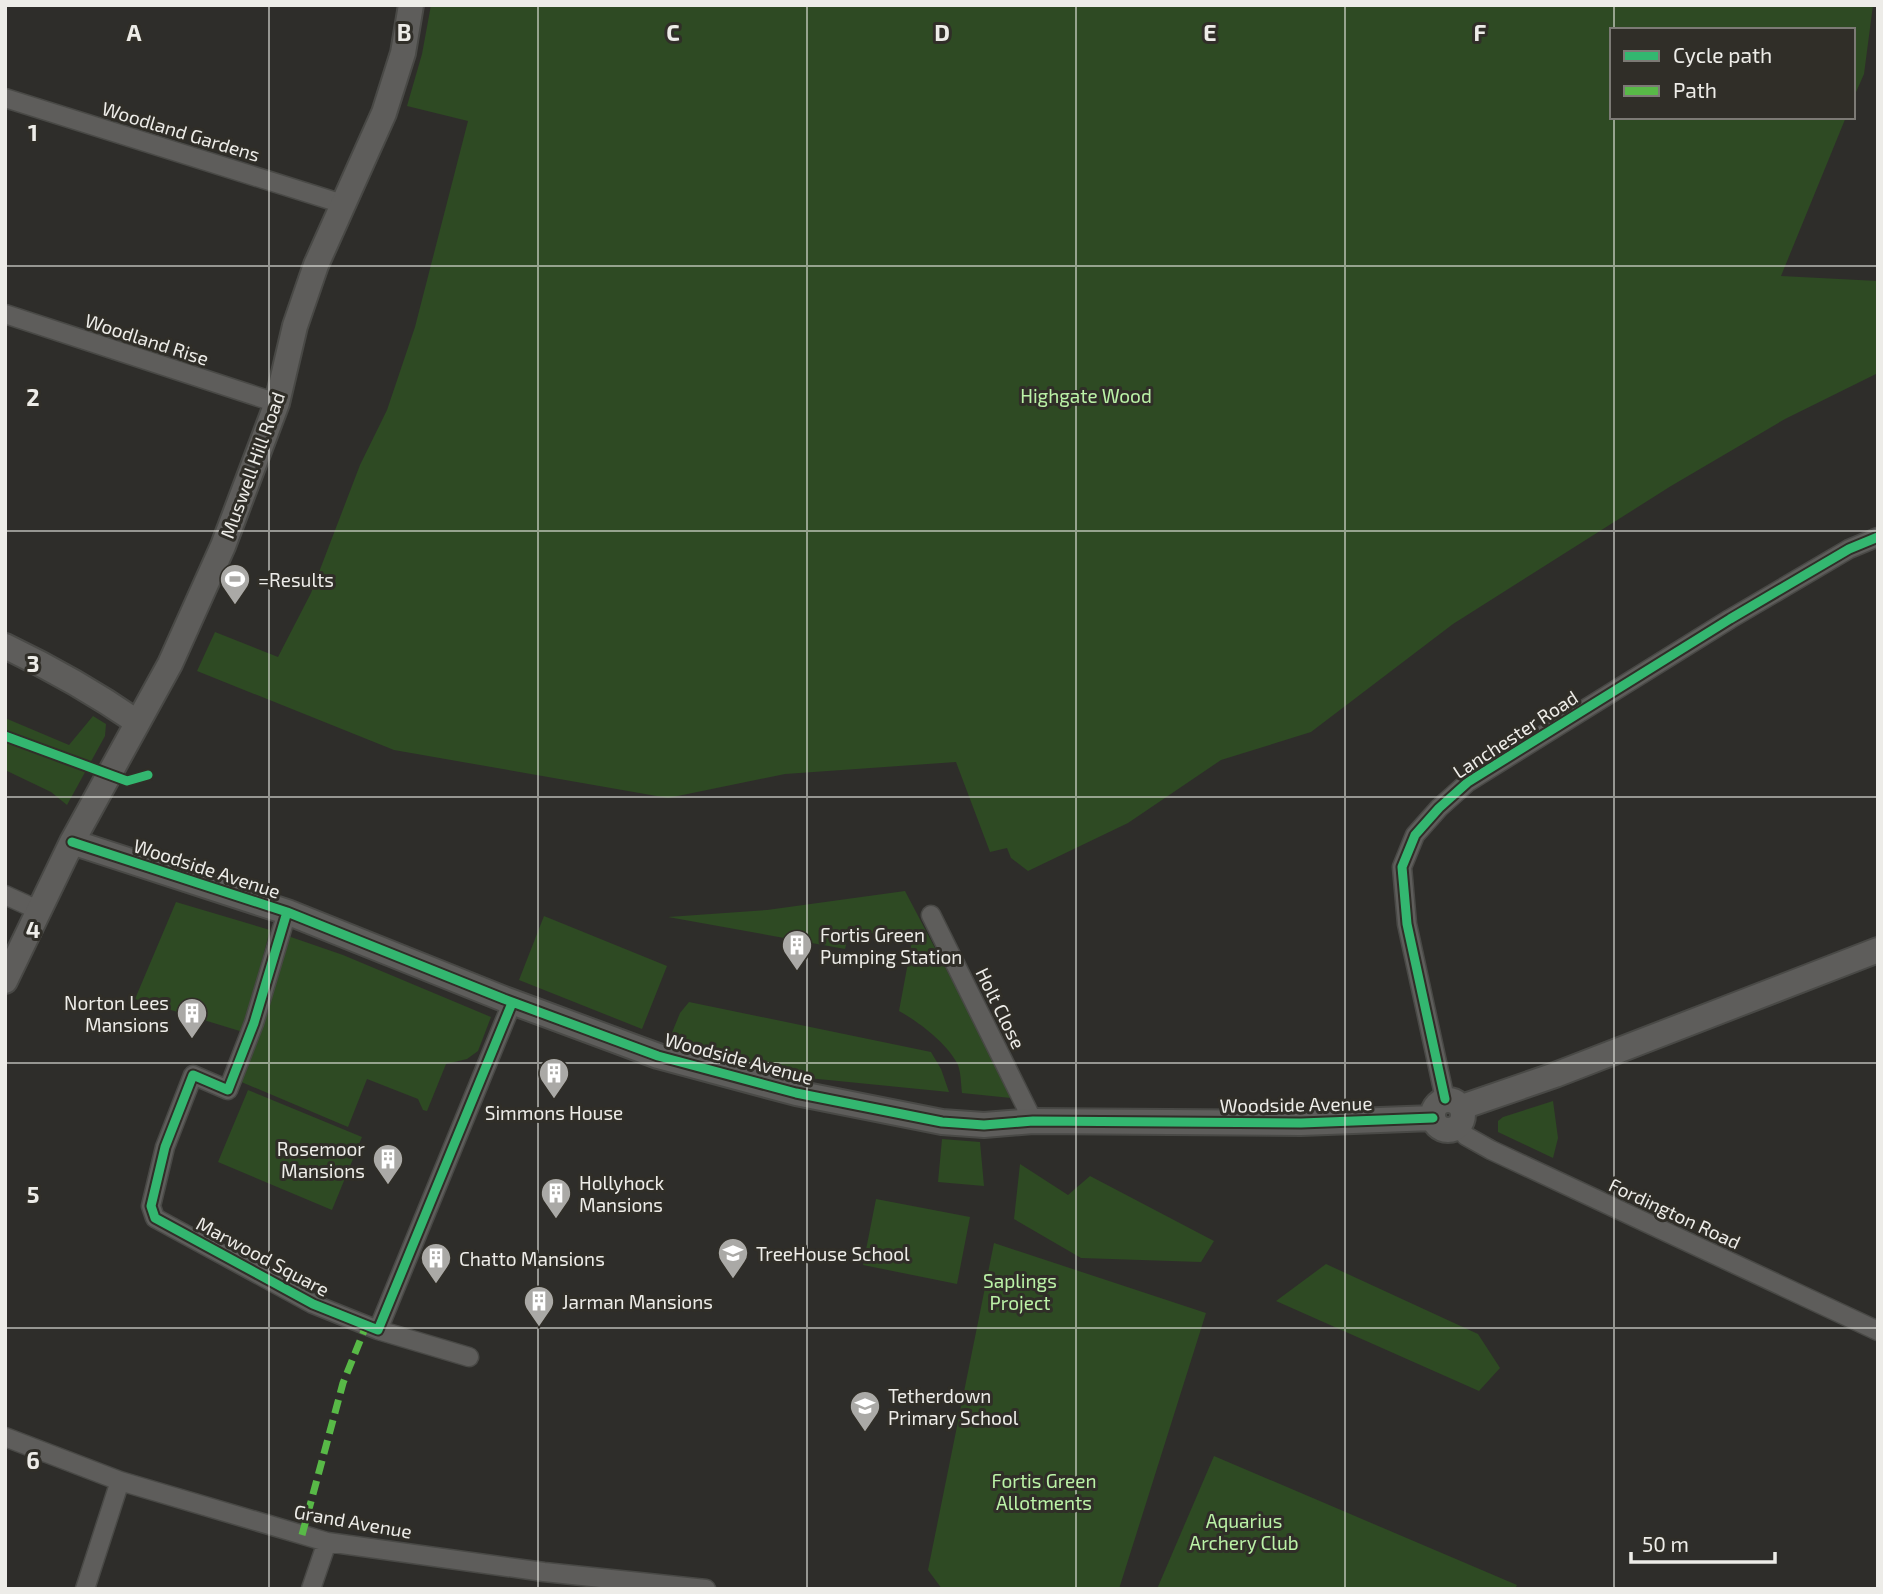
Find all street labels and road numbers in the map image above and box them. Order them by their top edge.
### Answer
street label: Woodland Gardens [99,96,263,166]
street label: Woodland Rise [82,308,212,370]
street label: Muswell Hill Road [215,389,289,541]
street label: Lanchester Road [1448,685,1582,783]
street label: Woodside Avenue [131,833,283,903]
street label: Holt Close [971,964,1031,1052]
street label: Woodside Avenue [662,1027,816,1089]
street label: Woodside Avenue [1219,1091,1373,1117]
street label: Fordington Road [1606,1172,1744,1254]
street label: Marwood Square [193,1211,333,1301]
street label: Grand Avenue [292,1499,414,1543]

